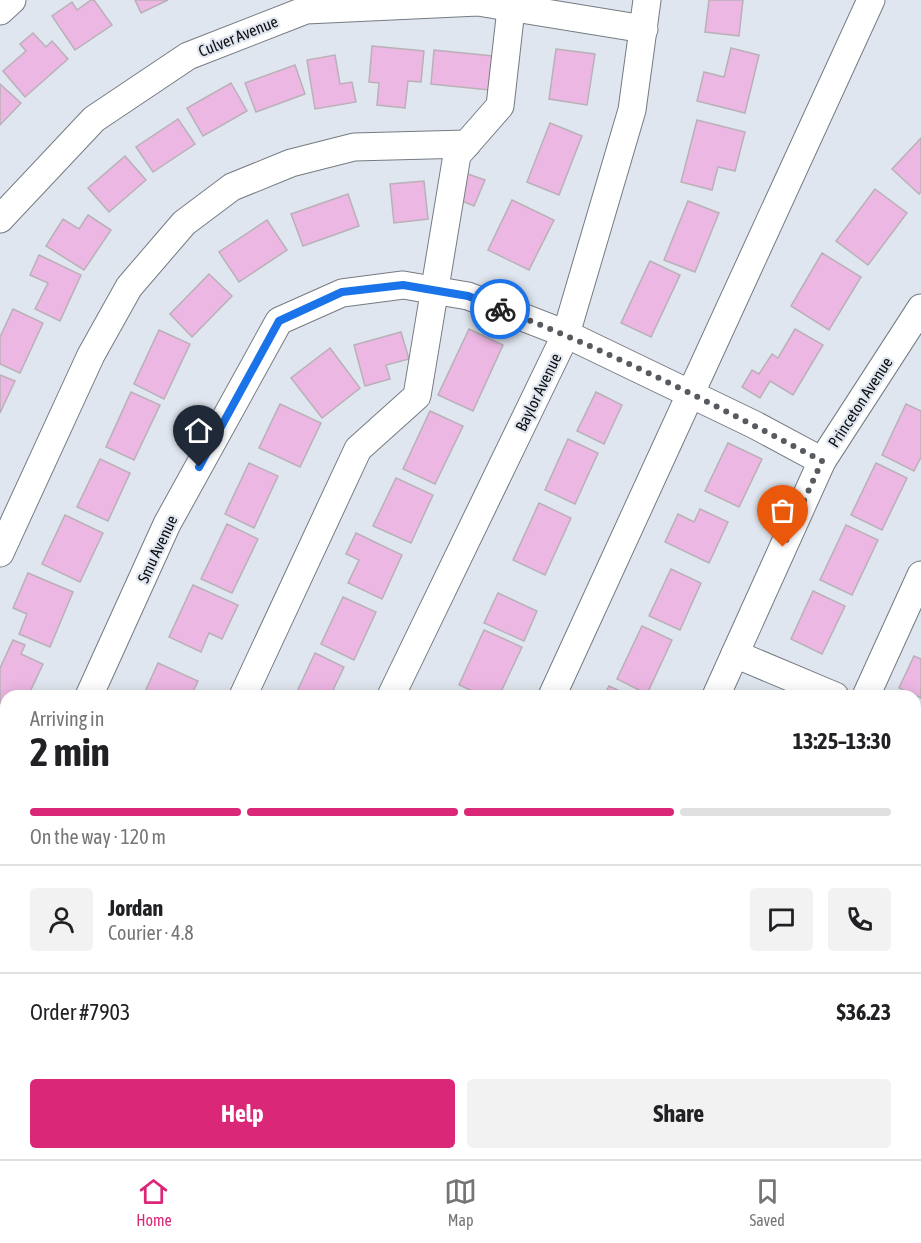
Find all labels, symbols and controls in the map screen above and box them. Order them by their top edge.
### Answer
street label: Culver Avenue [196,12,280,60]
courier [470,279,530,339]
icon: bike [484,293,517,326]
street label: Baylor Avenue [511,350,565,434]
street label: Princeton Avenue [824,354,896,450]
pin [173,405,224,467]
icon: home [182,414,215,447]
pin [757,485,808,547]
icon: bag [766,494,799,527]
street label: Smu Avenue [134,512,180,586]
text: Arriving in [30,707,104,730]
text: 13:25–13:30 [793,728,891,754]
text: 2 min [30,730,110,774]
text: On the way · 120 m [30,825,166,848]
button: person [30,888,93,951]
button: chat [750,888,813,951]
button: phone [828,888,891,951]
text: Jordan [108,895,163,921]
text: Courier · 4.8 [108,921,194,944]
text: Order #7903 [30,999,130,1025]
text: $36.23 [836,999,891,1025]
button: Help [30,1079,455,1148]
button: Share [467,1079,891,1148]
tab: Home [136,1175,172,1229]
tab: Map [444,1175,477,1229]
tab: Saved [749,1175,785,1229]

